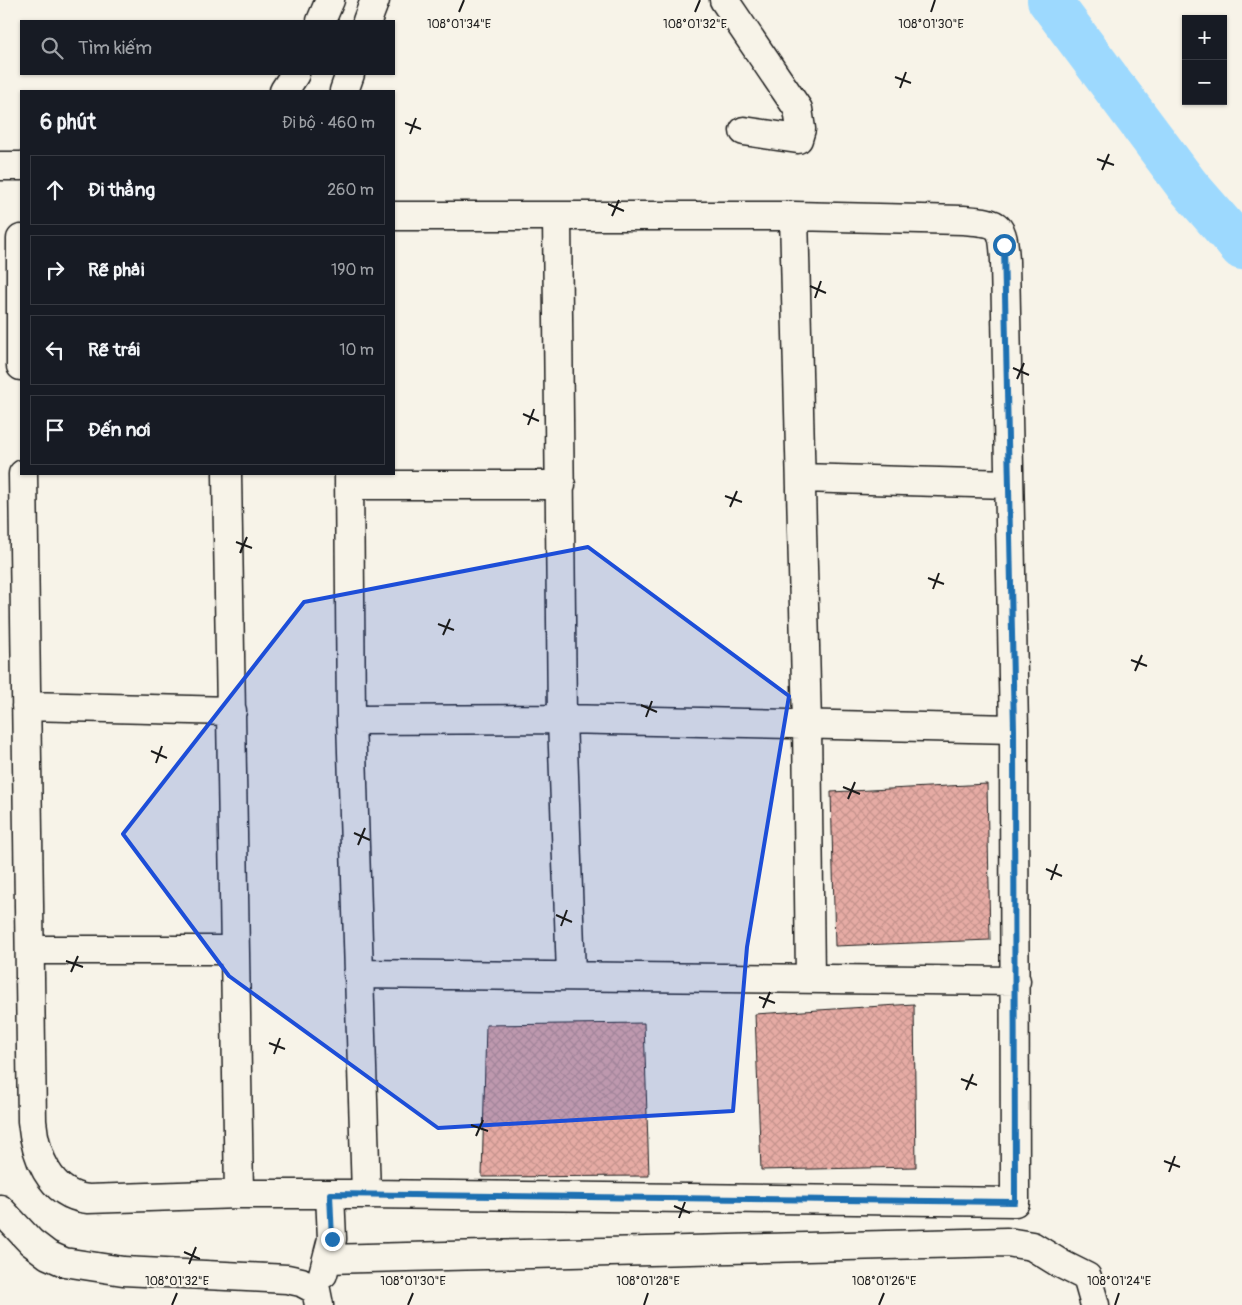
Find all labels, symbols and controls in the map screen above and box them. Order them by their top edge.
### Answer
map controls [1182,15,1227,105]
button: + [1182,15,1227,60]
text: 108°01'34"E [427,17,491,32]
text: 108°01'32"E [663,17,727,32]
text: 108°01'30"E [898,17,964,32]
search box [20,20,395,75]
icon: search [38,34,66,62]
text: Tìm kiếm [78,36,152,60]
button: − [1182,60,1227,105]
text: 6 phút [40,109,96,136]
text: Đi bộ · 460 m [282,113,375,133]
icon: ahead [41,176,69,204]
text: Đi thẳng [88,178,155,202]
text: 260 m [327,180,374,200]
route start [993,234,1016,257]
icon: right [41,256,69,284]
text: Rẽ phải [88,258,144,282]
text: 190 m [331,260,374,280]
icon: left [41,336,69,364]
text: Rẽ trái [88,338,140,362]
text: 10 m [339,340,374,360]
icon: arrive [41,416,69,444]
text: Đến nơi [88,418,150,442]
route end [321,1228,344,1251]
text: 108°01'32"E [145,1274,209,1289]
text: 108°01'30"E [380,1274,446,1289]
text: 108°01'28"E [616,1274,680,1289]
text: 108°01'26"E [852,1274,916,1289]
text: 108°01'24"E [1087,1274,1151,1289]

